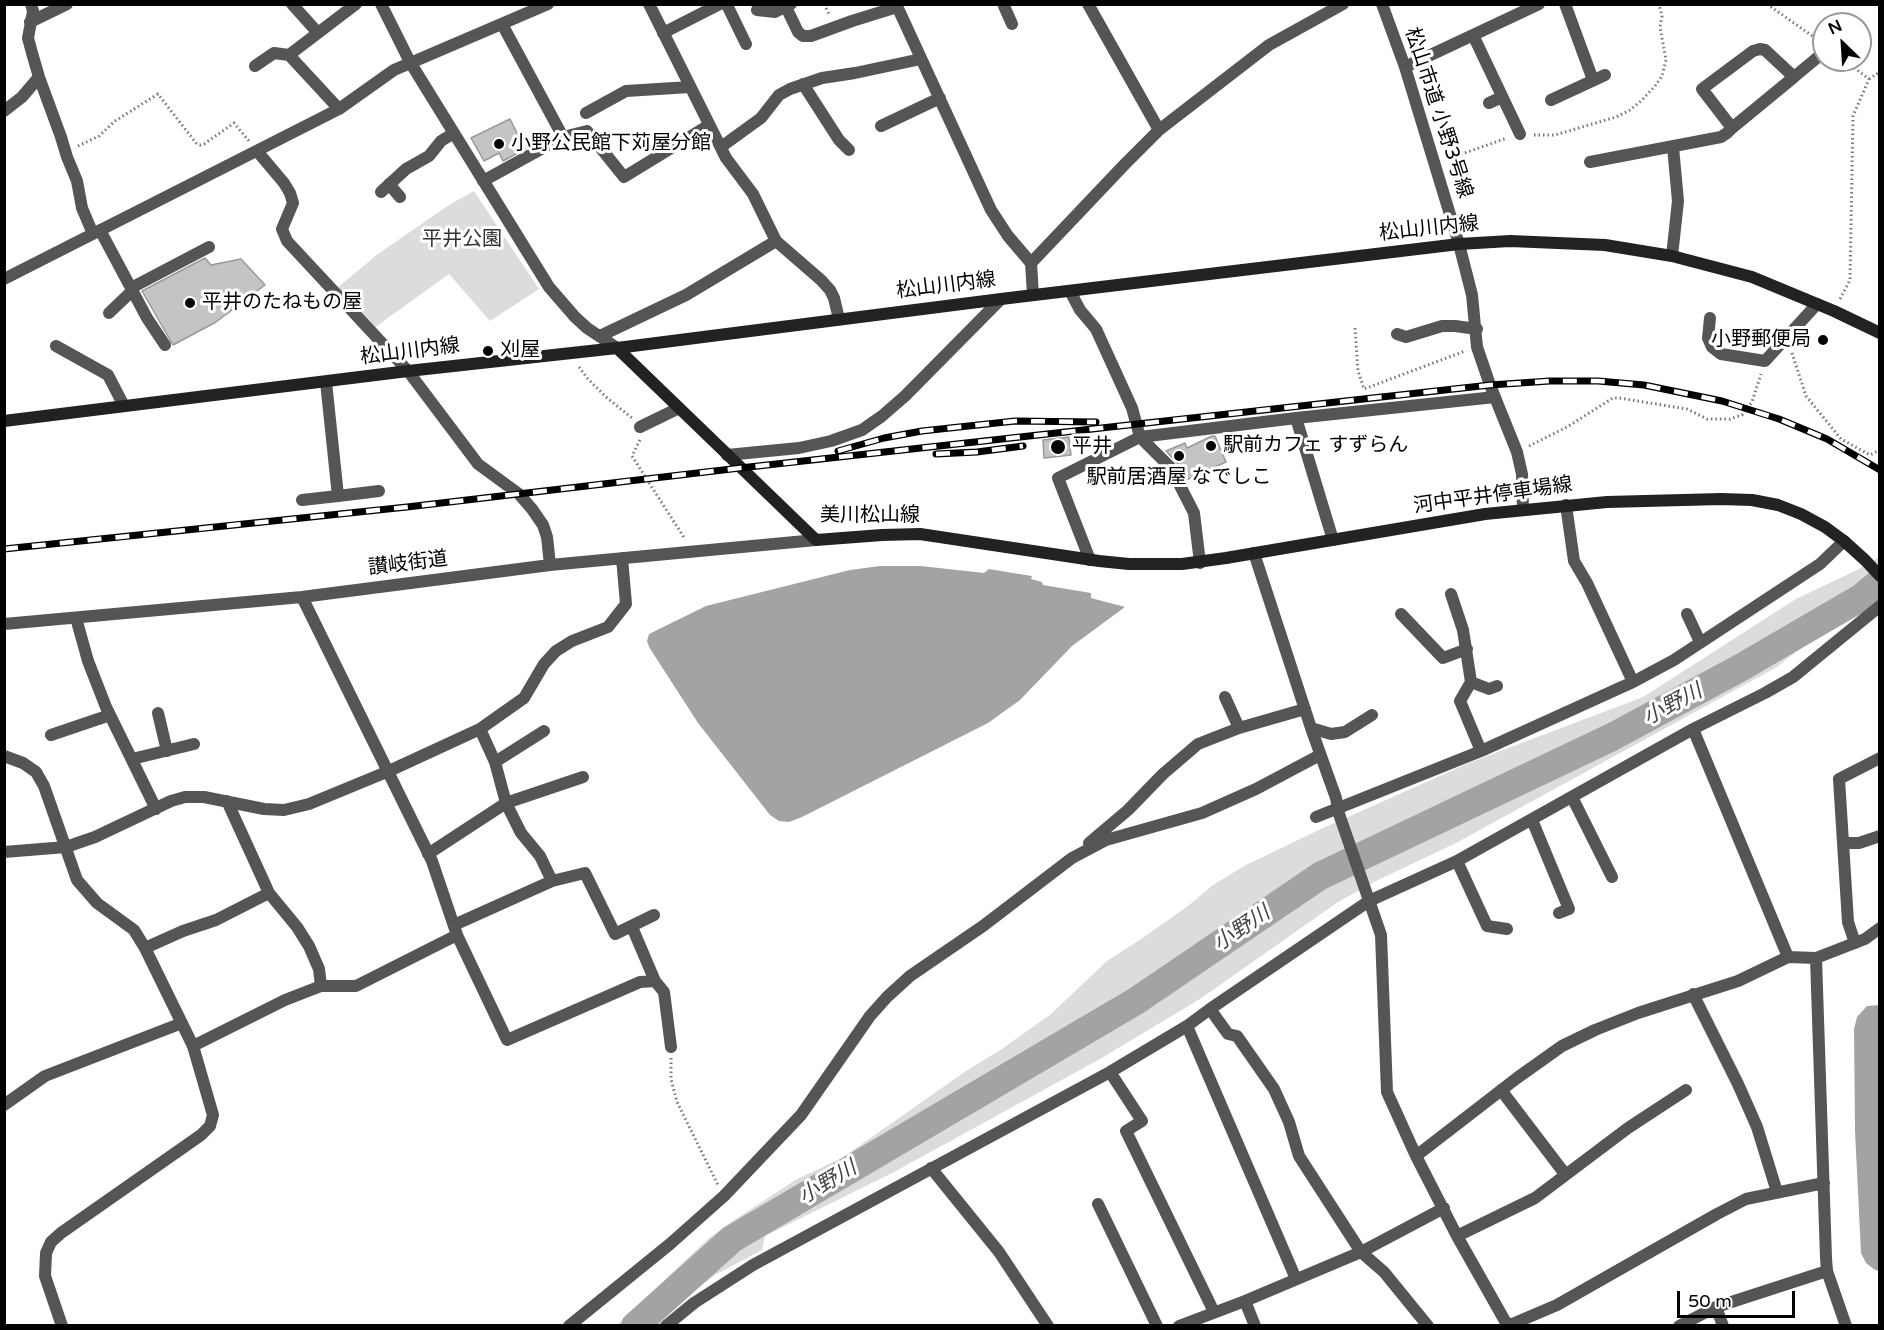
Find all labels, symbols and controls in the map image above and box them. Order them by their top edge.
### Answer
north arrow [1812,12,1872,72]
text: N [1825,16,1845,39]
street label: 松山市道 小野3号線 [1399,25,1477,201]
place label: 小野公民館下苅屋分館 [511,132,711,156]
marker: 小野公民館下苅屋分館 [492,137,506,151]
street label: 松山川内線 [1378,212,1480,246]
park label: 平井公園 [422,228,502,252]
street label: 松山川内線 [895,268,997,304]
place label: 平井のたねもの屋 [202,291,362,315]
marker: 平井のたねもの屋 [183,296,197,310]
place label: 小野郵便局 [1711,328,1811,352]
marker: 小野郵便局 [1816,333,1830,347]
street label: 松山川内線 [359,334,461,370]
place label: 刈屋 [500,339,540,363]
marker: 刈屋 [481,344,495,358]
place label: 駅前カフェ すずらん [1223,434,1408,458]
place label: 平井 [1072,435,1112,459]
marker: 平井 [1049,438,1067,456]
marker: 駅前カフェ すずらん [1204,439,1218,453]
marker: 駅前居酒屋 なでしこ [1172,449,1186,463]
place label: 駅前居酒屋 なでしこ [1086,466,1272,490]
street label: 河中平井停車場線 [1412,473,1574,519]
street label: 美川松山線 [820,504,920,528]
street label: 讃岐街道 [367,547,449,581]
water label: 小野川 [1639,679,1707,731]
water label: 小野川 [1209,901,1275,957]
water label: 小野川 [795,1156,861,1210]
scale bar [1680,1279,1798,1317]
text: 50 m [1688,1290,1732,1312]

